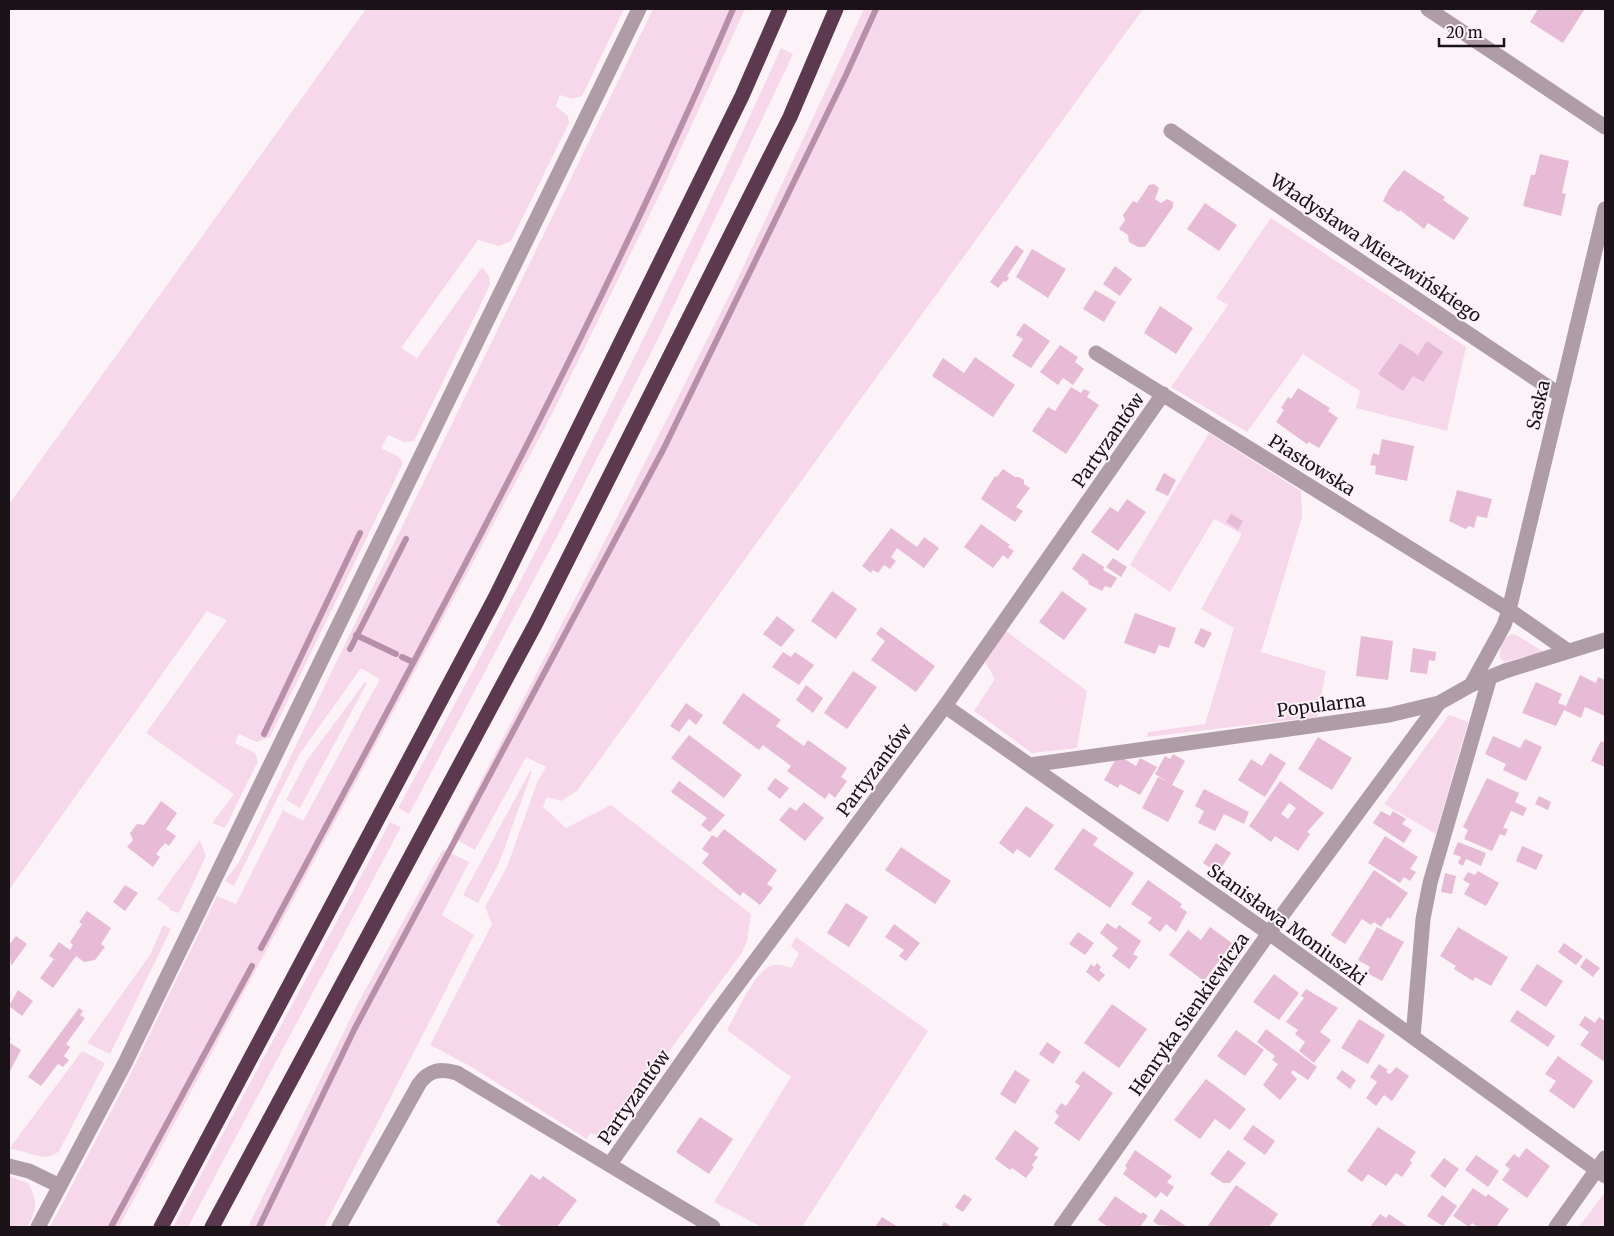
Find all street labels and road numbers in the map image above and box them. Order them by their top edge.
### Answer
street label: Władysława Mierzwińskiego [1265,168,1486,327]
street label: Saska [1521,378,1555,432]
street label: Partyzantów [1067,388,1150,492]
street label: Piastowska [1264,429,1360,501]
street label: Popularna [1275,688,1367,722]
street label: Partyzantów [832,718,917,821]
street label: Stanisława Moniuszki [1203,858,1371,990]
street label: Henryka Sienkiewicza [1124,928,1254,1100]
street label: Partyzantów [593,1045,676,1149]

